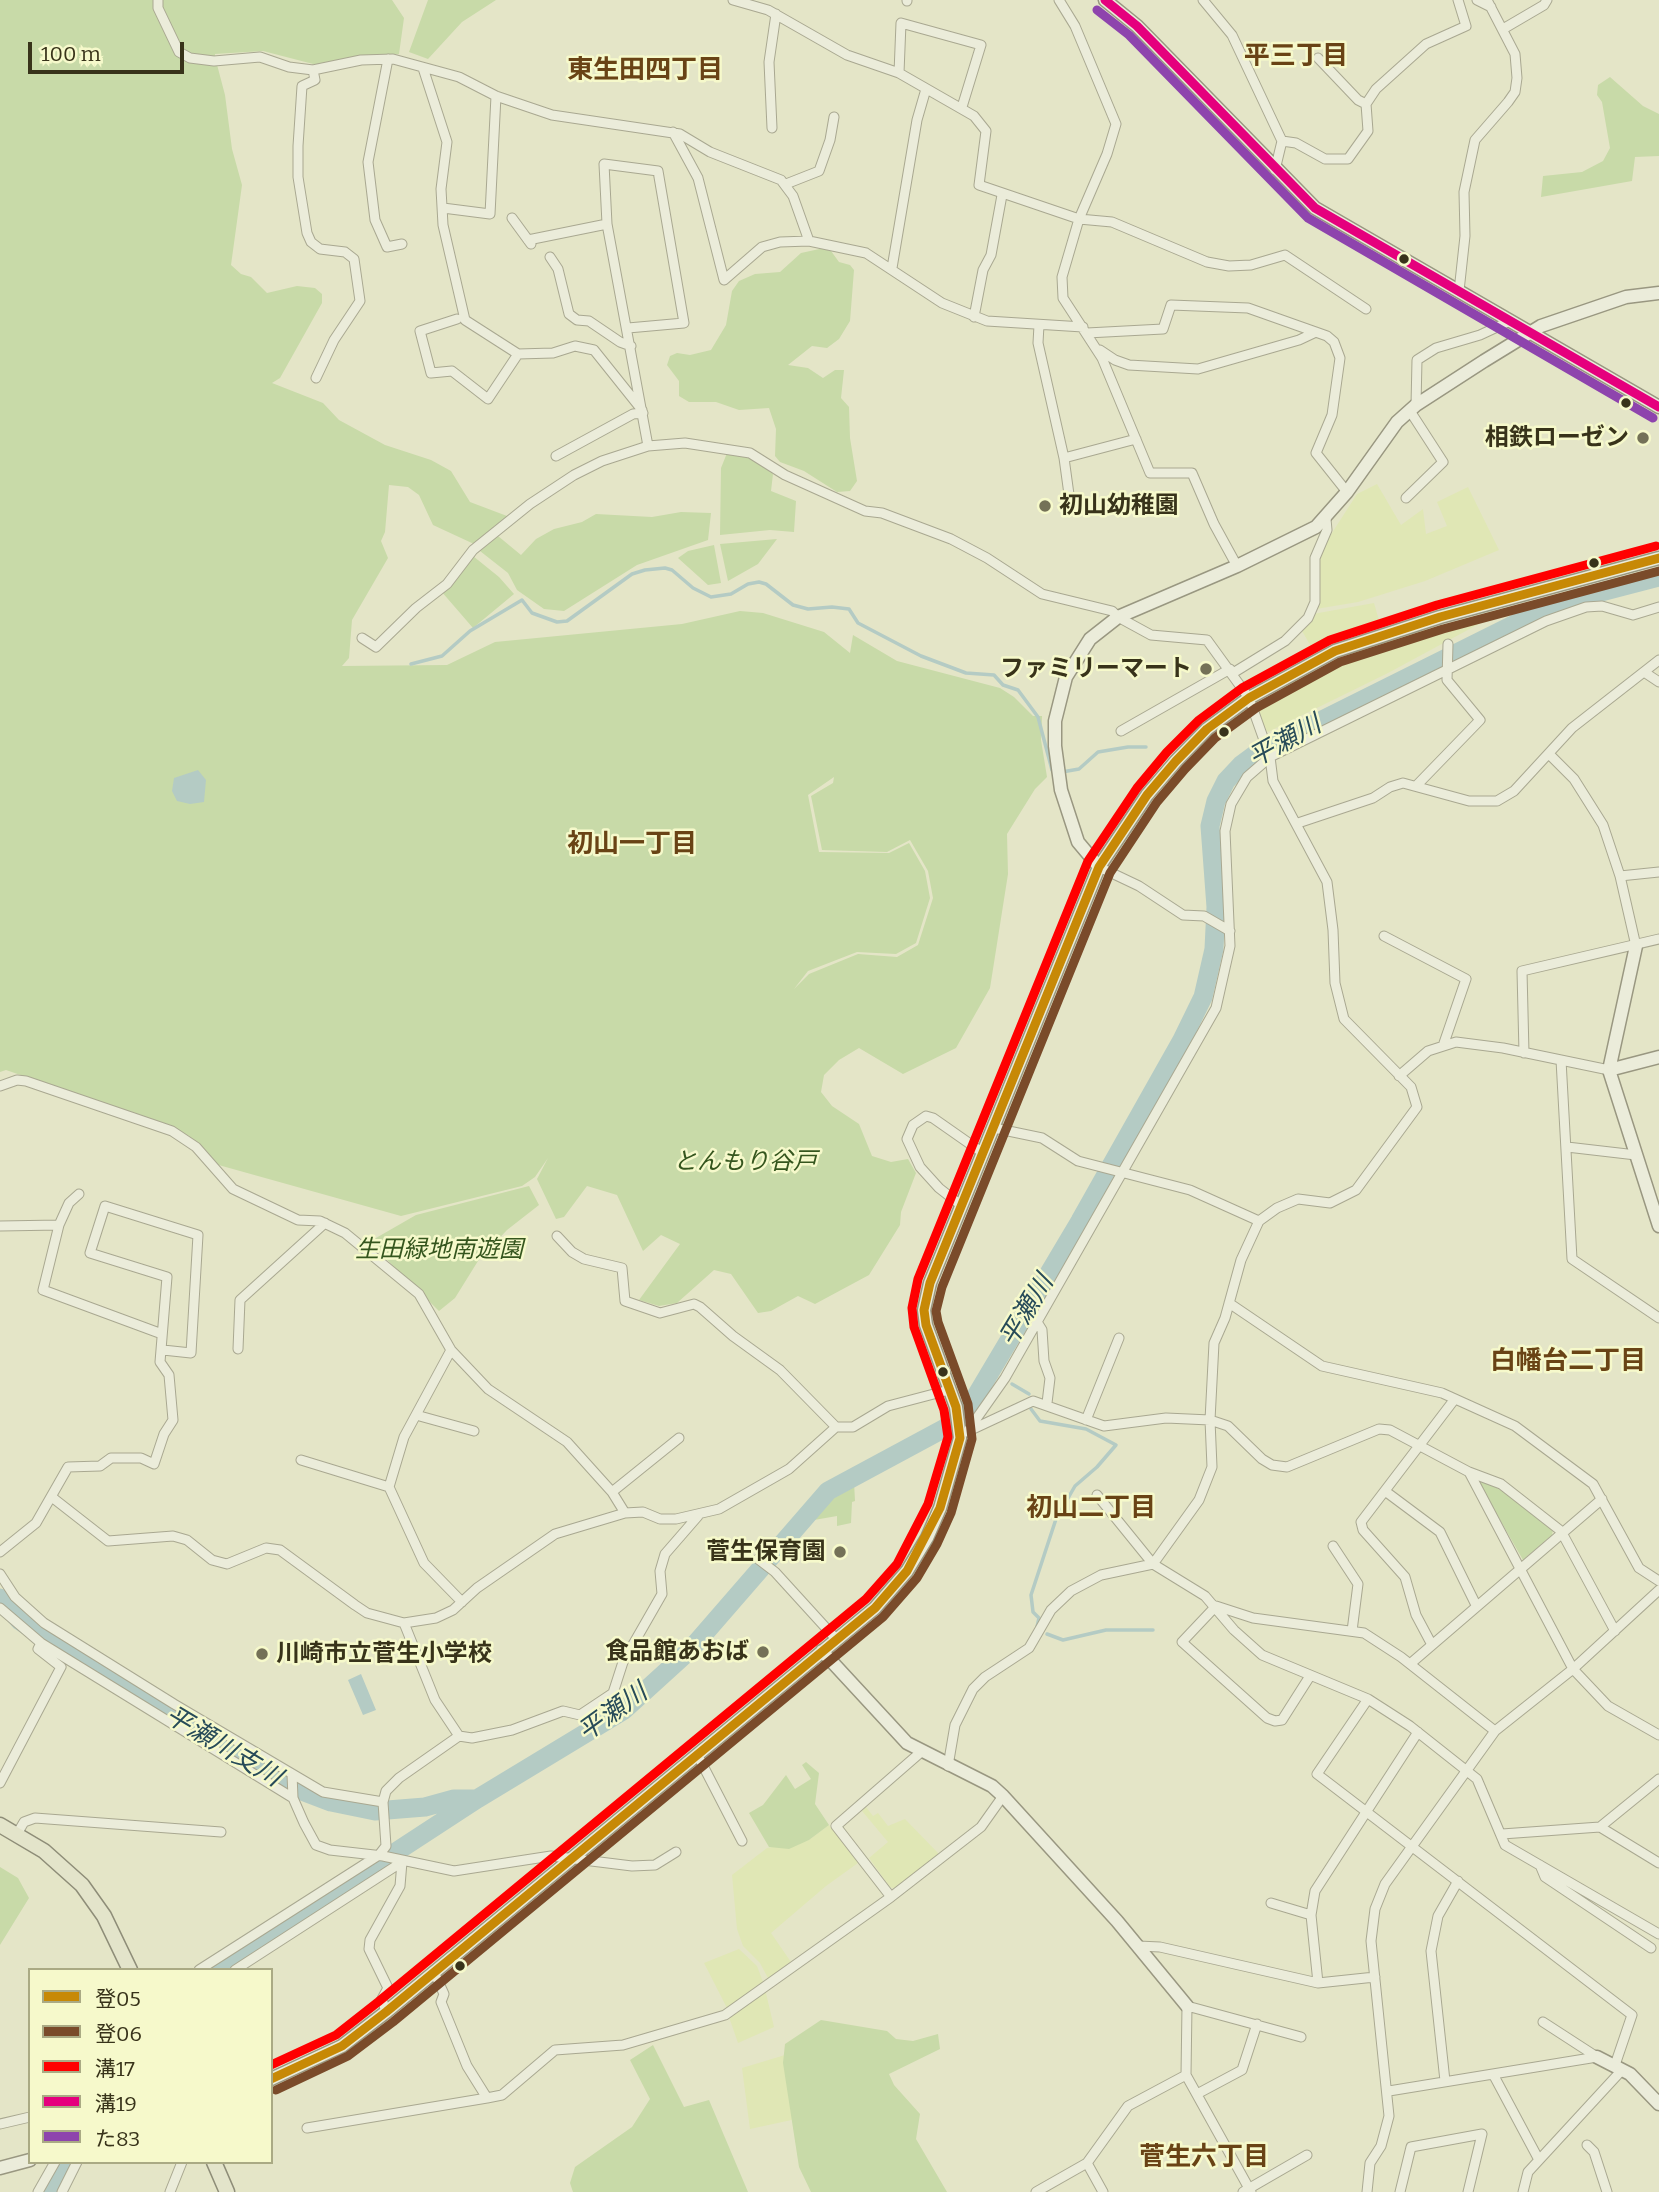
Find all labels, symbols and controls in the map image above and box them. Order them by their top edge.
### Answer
scale bar [32,28,187,72]
text: 100 m [41,41,101,67]
district label: 平三丁目 [1244,41,1348,73]
district label: 東生田四丁目 [567,55,723,87]
unlabelled marker [1397,252,1411,266]
unlabelled marker [1619,396,1633,410]
place label: 相鉄ローゼン [1485,424,1629,452]
marker: 相鉄ローゼン [1635,430,1651,446]
place label: 初山幼稚園 [1059,492,1179,520]
marker: 初山幼稚園 [1037,498,1053,514]
unlabelled marker [1587,556,1601,570]
place label: ファミリーマート [1000,655,1192,683]
marker: ファミリーマート [1198,661,1214,677]
water label: 平瀬川 [1243,709,1327,775]
unlabelled marker [1217,725,1231,739]
district label: 初山一丁目 [567,829,697,861]
park label: とんもり谷戸 [673,1148,817,1176]
park label: 生田緑地南遊園 [355,1236,523,1264]
water label: 平瀬川 [994,1270,1060,1352]
district label: 白幡台二丁目 [1490,1346,1646,1378]
unlabelled marker [936,1365,950,1379]
district label: 初山二丁目 [1026,1493,1156,1525]
place label: 菅生保育園 [706,1538,826,1566]
marker: 菅生保育園 [832,1544,848,1560]
place label: 食品館あおば [605,1638,749,1666]
place label: 川崎市立菅生小学校 [276,1640,492,1668]
marker: 食品館あおば [755,1644,771,1660]
marker: 川崎市立菅生小学校 [254,1646,270,1662]
water label: 平瀬川 [572,1677,654,1749]
water label: 平瀬川支川 [159,1700,287,1794]
unlabelled marker [453,1959,467,1973]
legend [28,1968,273,2164]
text: 登05 [95,1986,141,2012]
text: 登06 [95,2021,142,2047]
text: 溝17 [95,2056,135,2082]
text: 溝19 [95,2091,137,2117]
text: た83 [95,2126,140,2152]
district label: 菅生六丁目 [1139,2142,1269,2174]

